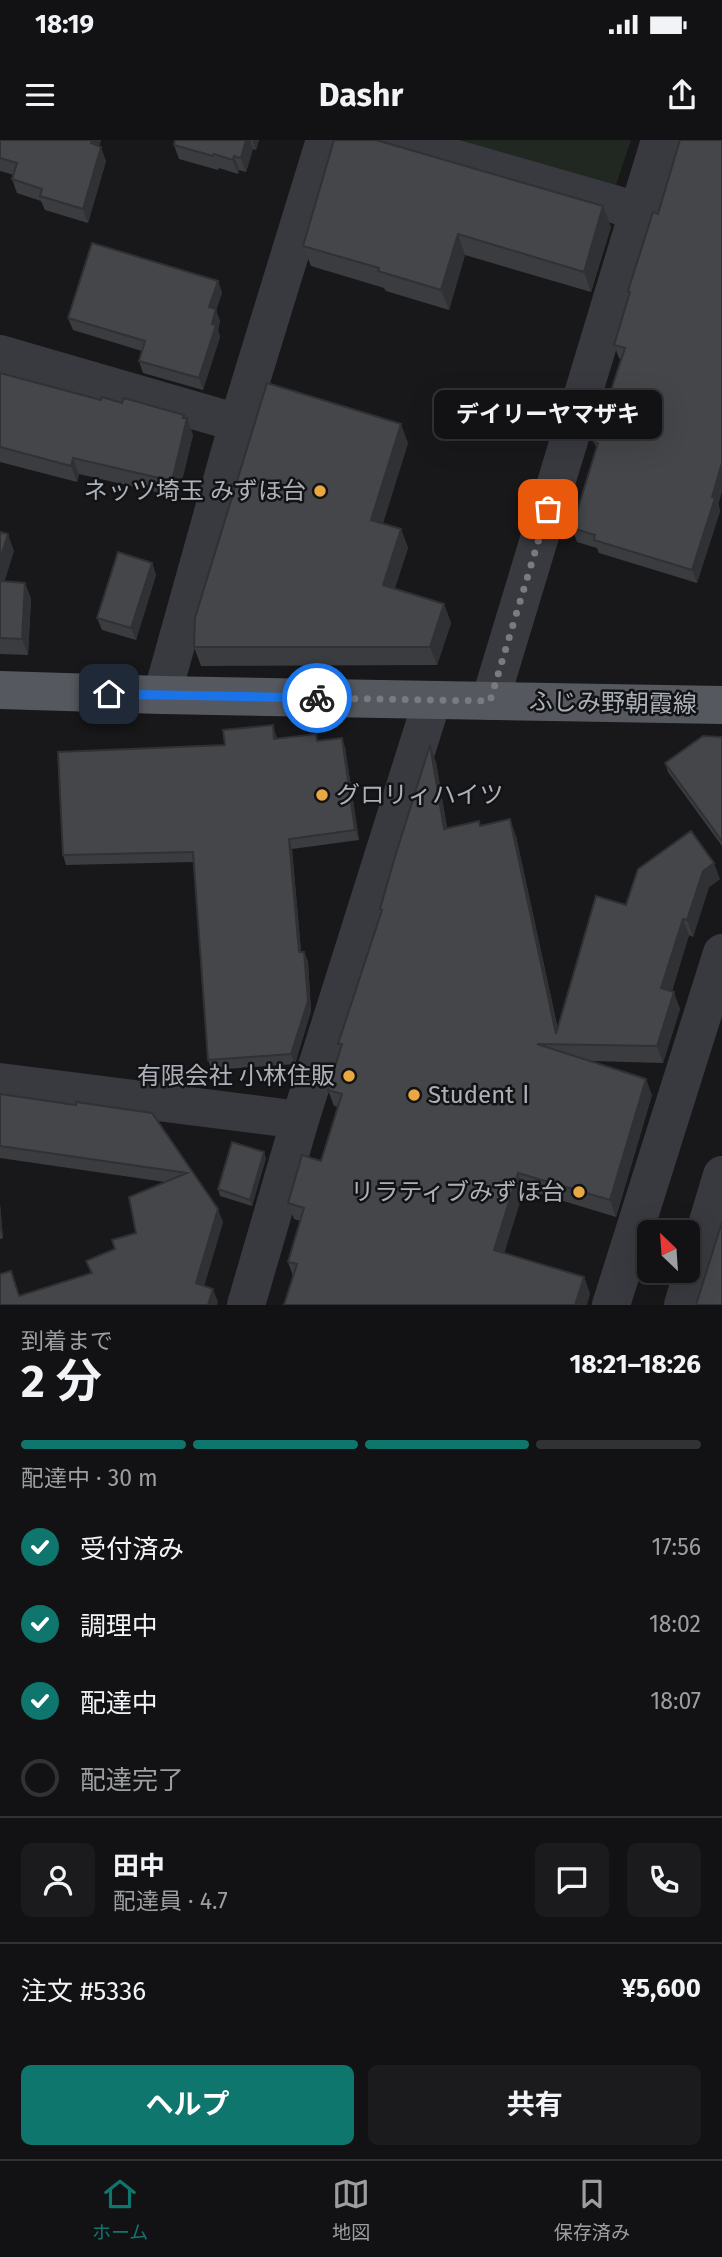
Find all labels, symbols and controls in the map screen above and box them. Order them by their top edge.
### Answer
text: 18:19 [35,9,94,40]
icon: menu [21,76,59,114]
text: Dashr [319,76,403,114]
icon: share [663,76,701,114]
callout: デイリーヤマザキ [434,390,662,439]
text: デイリーヤマザキ [456,400,640,428]
place label: ネッツ埼玉 みずほ台 [84,477,306,505]
pin [518,479,578,539]
marker: ネッツ埼玉 みずほ台 [312,483,328,499]
icon: bag [529,490,567,528]
courier [282,663,352,733]
pin [79,664,139,724]
icon: home [90,675,128,713]
icon: bike [298,679,336,717]
street label: ふじみ野朝霞線 [529,688,697,718]
place label: グロリィハイツ [336,781,504,809]
marker: グロリィハイツ [314,787,330,803]
place label: 有限会社 小林住販 [137,1062,335,1090]
marker: 有限会社 小林住販 [341,1068,357,1084]
place label: StudentⅠ [428,1081,538,1109]
marker: StudentⅠ [406,1087,422,1103]
place label: リラティブみずほ台 [350,1178,565,1206]
marker: リラティブみずほ台 [571,1184,587,1200]
north arrow [637,1220,700,1283]
map controls [637,1220,700,1283]
text: 到着まで [21,1327,113,1355]
text: 18:21–18:26 [569,1349,701,1380]
text: 2 分 [21,1354,102,1409]
text: 配達中 · 30 m [21,1464,158,1492]
icon: check [21,1528,59,1566]
text: 17:56 [651,1533,701,1561]
text: 受付済み [80,1534,184,1565]
icon: check [21,1605,59,1643]
text: 18:02 [649,1610,701,1638]
text: 調理中 [80,1611,158,1642]
icon: check [21,1682,59,1720]
text: 18:07 [650,1687,701,1715]
text: 配達中 [80,1688,158,1719]
text: 配達完了 [80,1765,184,1796]
button: person [21,1843,95,1917]
button: chat [535,1843,609,1917]
button: phone [627,1843,701,1917]
text: 田中 [113,1851,165,1882]
text: 配達員 · 4.7 [113,1887,228,1915]
text: ¥5,600 [621,1973,701,2004]
text: 注文 #5336 [21,1976,146,2007]
button: ヘルプ [21,2065,354,2145]
button: 共有 [368,2065,701,2145]
tab: ホーム [92,2175,148,2244]
tab: 地図 [332,2175,370,2244]
tab: 保存済み [554,2175,630,2244]

